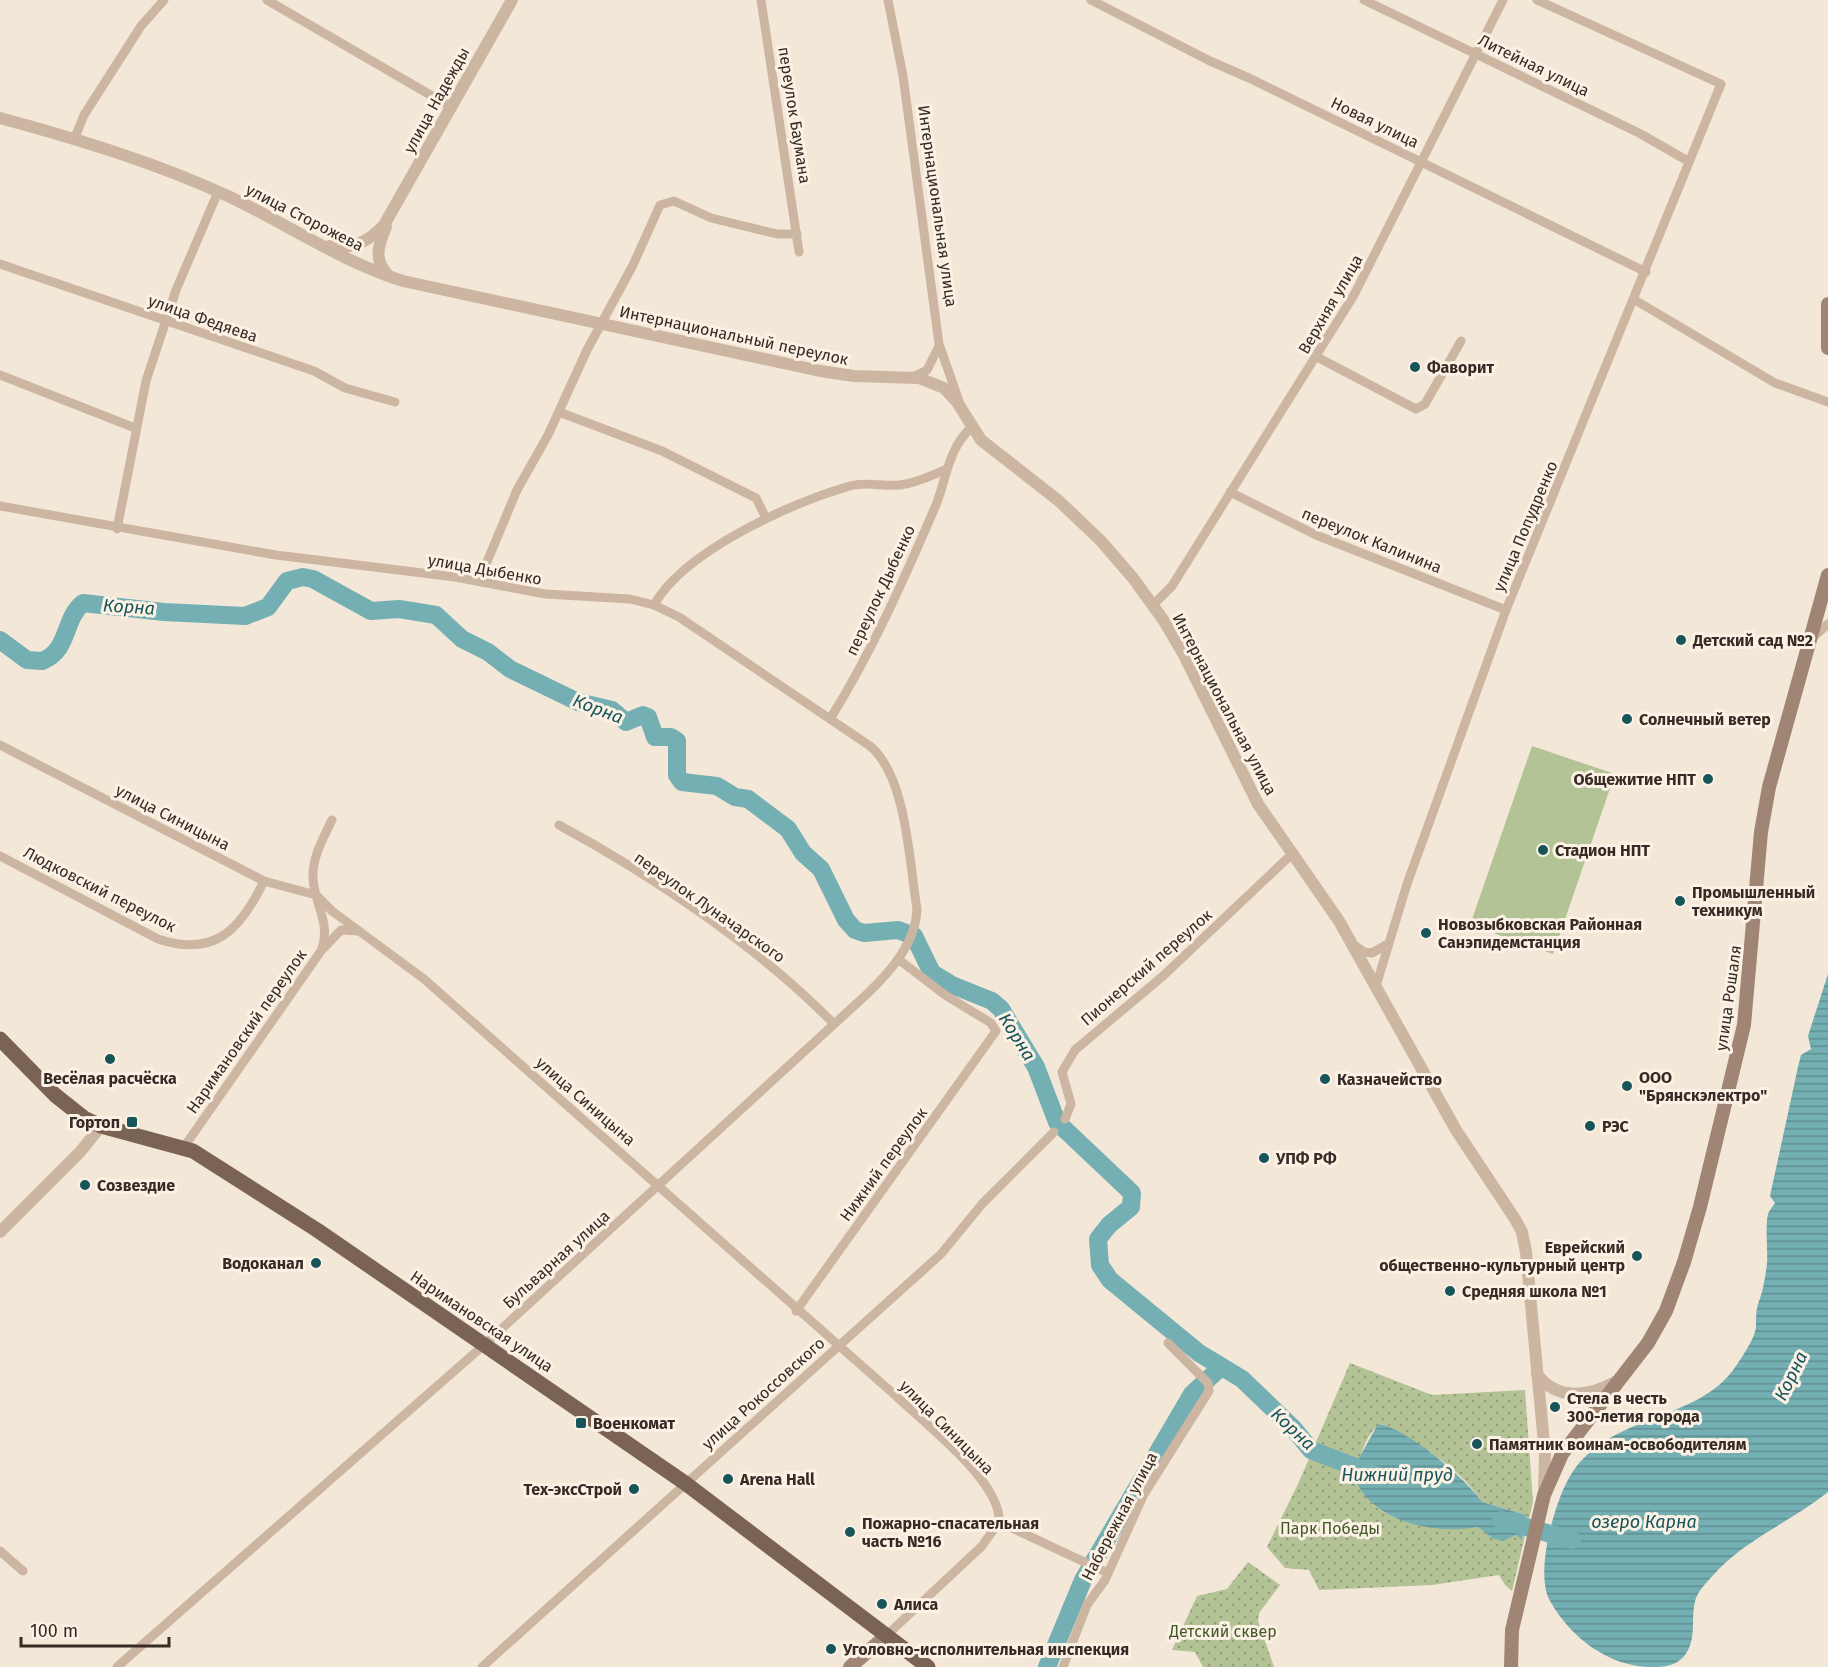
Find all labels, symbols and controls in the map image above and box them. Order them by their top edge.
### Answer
street label: Литейная улица [1475,30,1592,101]
street label: улица Надежды [400,44,473,156]
street label: переулок Баумана [774,45,815,185]
street label: Новая улица [1328,93,1422,152]
street label: Интернациональная улица [914,104,961,308]
street label: улица Сторожева [243,180,367,255]
street label: Верхняя улица [1294,251,1367,357]
street label: улица Федяева [146,291,260,346]
street label: Интернациональный переулок [618,302,851,369]
place label: Фаворит [1427,358,1494,377]
marker: Фаворит [1408,360,1422,374]
street label: улица Попудренко [1489,458,1562,594]
street label: переулок Калинина [1299,504,1445,577]
street label: переулок Дыбенко [842,522,919,658]
street label: улица Дыбенко [426,550,543,589]
water label: Корна [102,594,156,620]
street label: Интернациональная улица [1168,610,1281,799]
place label: Детский сад №2 [1692,631,1813,650]
marker: Детский сад №2 [1674,633,1688,647]
water label: Корна [570,689,626,729]
place label: Солнечный ветер [1639,710,1771,729]
marker: Солнечный ветер [1620,712,1634,726]
place label: Общежитие НПТ [1573,770,1696,789]
marker: Общежитие НПТ [1701,772,1715,786]
street label: улица Синицына [113,780,233,854]
place label: Стадион НПТ [1555,841,1650,860]
street label: Людковский переулок [20,843,180,936]
marker: Стадион НПТ [1536,843,1550,857]
street label: переулок Луначарского [631,848,789,967]
place label: Промышленный техникум [1692,883,1815,920]
marker: Промышленный техникум [1673,894,1687,908]
street label: Пионерский переулок [1077,905,1216,1030]
place label: Новозыбковская Районная Санэпидемстанция [1438,915,1642,952]
marker: Новозыбковская Районная Санэпидемстанция [1419,926,1433,940]
street label: улица Рошаля [1712,944,1745,1052]
street label: Наримановский переулок [182,945,311,1117]
water label: Корна [994,1009,1040,1065]
marker: Весёлая расчёска [103,1052,117,1066]
street label: улица Синицына [532,1053,639,1150]
place label: ООО "Брянскэлектро" [1639,1068,1767,1105]
place label: Весёлая расчёска [43,1069,177,1088]
place label: Казначейство [1337,1070,1442,1089]
marker: Казначейство [1318,1072,1332,1086]
marker: ООО "Брянскэлектро" [1620,1079,1634,1093]
street label: Нижний переулок [836,1103,931,1225]
place label: Гортоп [69,1113,120,1132]
marker: Гортоп [125,1115,139,1129]
place label: РЭС [1602,1117,1630,1136]
marker: РЭС [1583,1119,1597,1133]
place label: УПФ РФ [1275,1149,1337,1168]
marker: УПФ РФ [1257,1151,1271,1165]
place label: Созвездие [97,1176,175,1195]
marker: Созвездие [78,1178,92,1192]
street label: Бульварная улица [499,1206,614,1312]
place label: Еврейский общественно-культурный центр [1379,1238,1625,1275]
marker: Еврейский общественно-культурный центр [1630,1249,1644,1263]
place label: Водоканал [222,1254,304,1273]
marker: Водоканал [309,1256,323,1270]
street label: Наримановская улица [407,1267,557,1376]
place label: Средняя школа №1 [1462,1282,1607,1301]
marker: Средняя школа №1 [1443,1284,1457,1298]
street label: улица Рокоссовского [698,1333,829,1453]
water label: Корна [1770,1348,1812,1404]
street label: улица Синицына [896,1376,998,1478]
place label: Стела в честь 300-летия города [1566,1389,1700,1426]
marker: Стела в честь 300-летия города [1548,1400,1562,1414]
water label: Корна [1266,1403,1320,1455]
place label: Военкомат [593,1414,676,1433]
marker: Военкомат [574,1416,588,1430]
place label: Памятник воинам-освободителям [1489,1435,1747,1454]
marker: Памятник воинам-освободителям [1470,1437,1484,1451]
street label: Набережная улица [1077,1449,1161,1584]
water label: Нижний пруд [1341,1464,1453,1486]
place label: Arena Hall [739,1470,815,1489]
marker: Arena Hall [721,1472,735,1486]
place label: Тех-эксСтрой [524,1480,622,1499]
marker: Тех-эксСтрой [627,1482,641,1496]
water label: озеро Карна [1591,1511,1697,1533]
place label: Пожарно-спасательная часть №16 [862,1514,1039,1551]
park label: Парк Победы [1280,1519,1380,1538]
marker: Пожарно-спасательная часть №16 [843,1525,857,1539]
place label: Алиса [893,1595,939,1614]
marker: Алиса [875,1597,889,1611]
scale bar [21,1610,170,1648]
text: 100 m [30,1620,78,1642]
park label: Детский сквер [1168,1622,1277,1641]
place label: Уголовно-исполнительная инспекция [842,1640,1129,1659]
marker: Уголовно-исполнительная инспекция [824,1642,838,1656]

